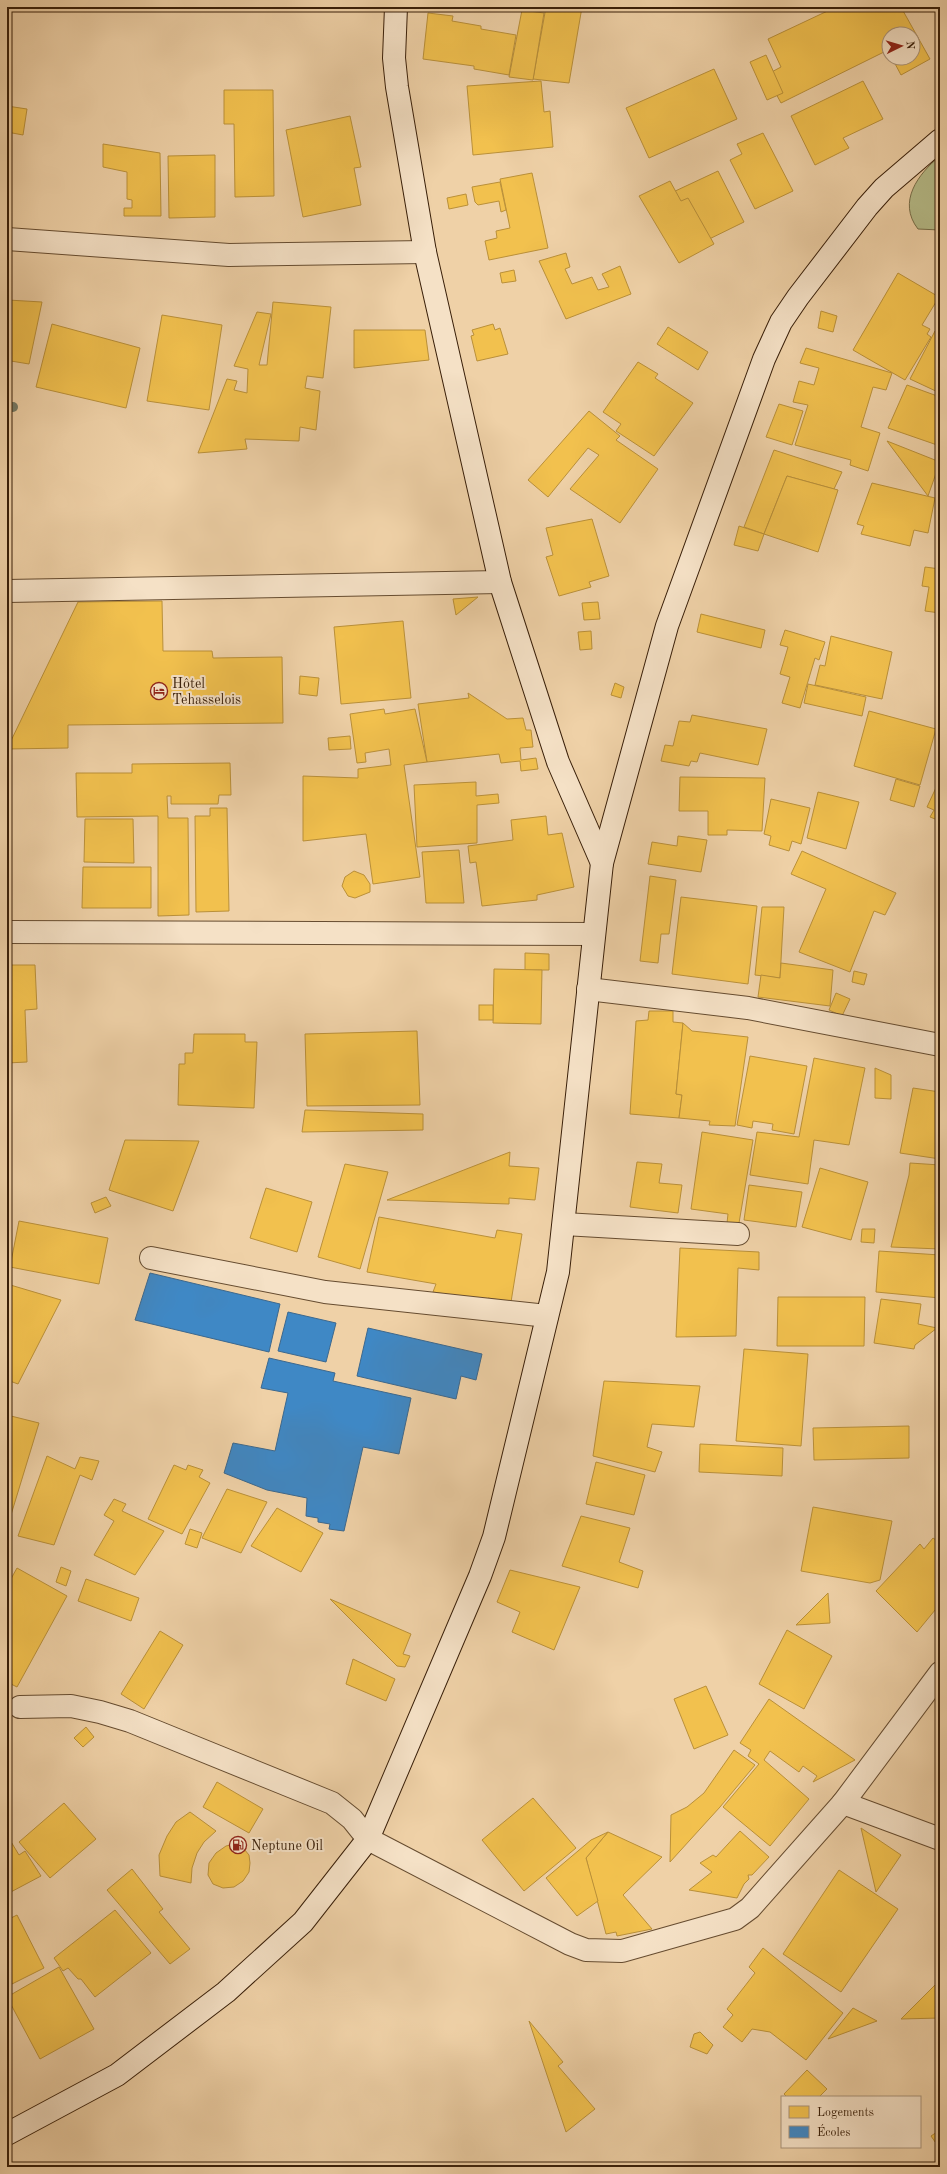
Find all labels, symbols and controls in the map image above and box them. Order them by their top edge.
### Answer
north arrow [881,26,921,66]
text: N [904,41,915,51]
place label: Hôtel Tehasselois [172,677,241,707]
hotel icon: Hôtel Tehasselois [149,681,169,701]
fuel station icon: Neptune Oil [228,1835,248,1855]
place label: Neptune Oil [251,1839,323,1853]
legend [781,2096,921,2148]
text: Logements [817,2107,874,2119]
text: Écoles [817,2124,850,2139]

